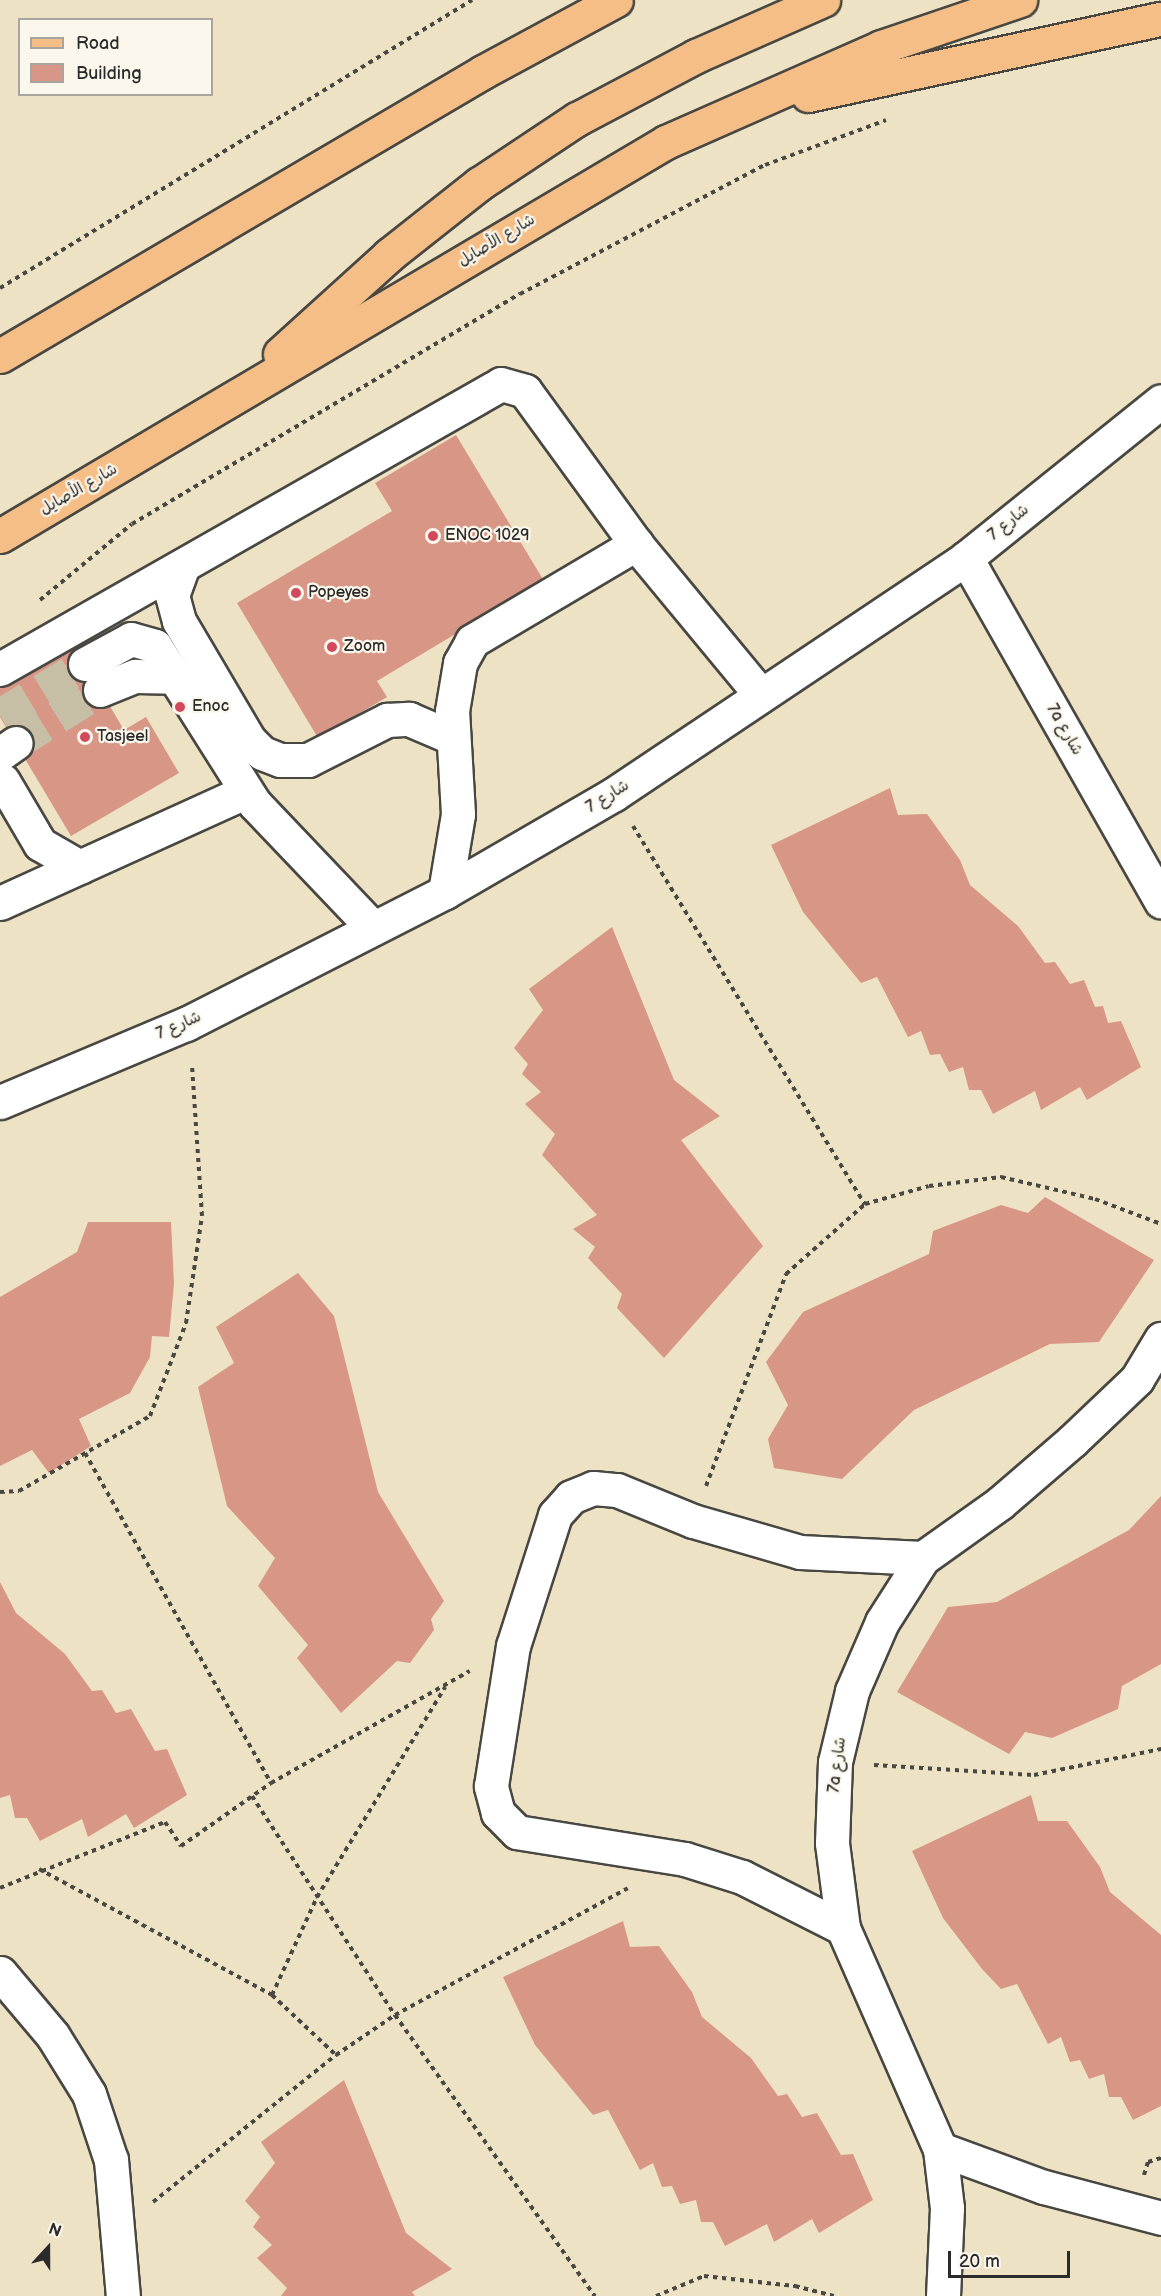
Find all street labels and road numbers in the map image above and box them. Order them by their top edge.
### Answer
street label: شارع الأصايل [455,211,539,271]
street label: شارع الأصايل [37,460,121,520]
street label: شارع 7 [985,501,1033,545]
street label: 7a شارع [1042,701,1086,759]
street label: شارع 7 [583,776,633,818]
street label: شارع 7 [154,1008,204,1044]
street label: 7a شارع [825,1736,851,1794]

